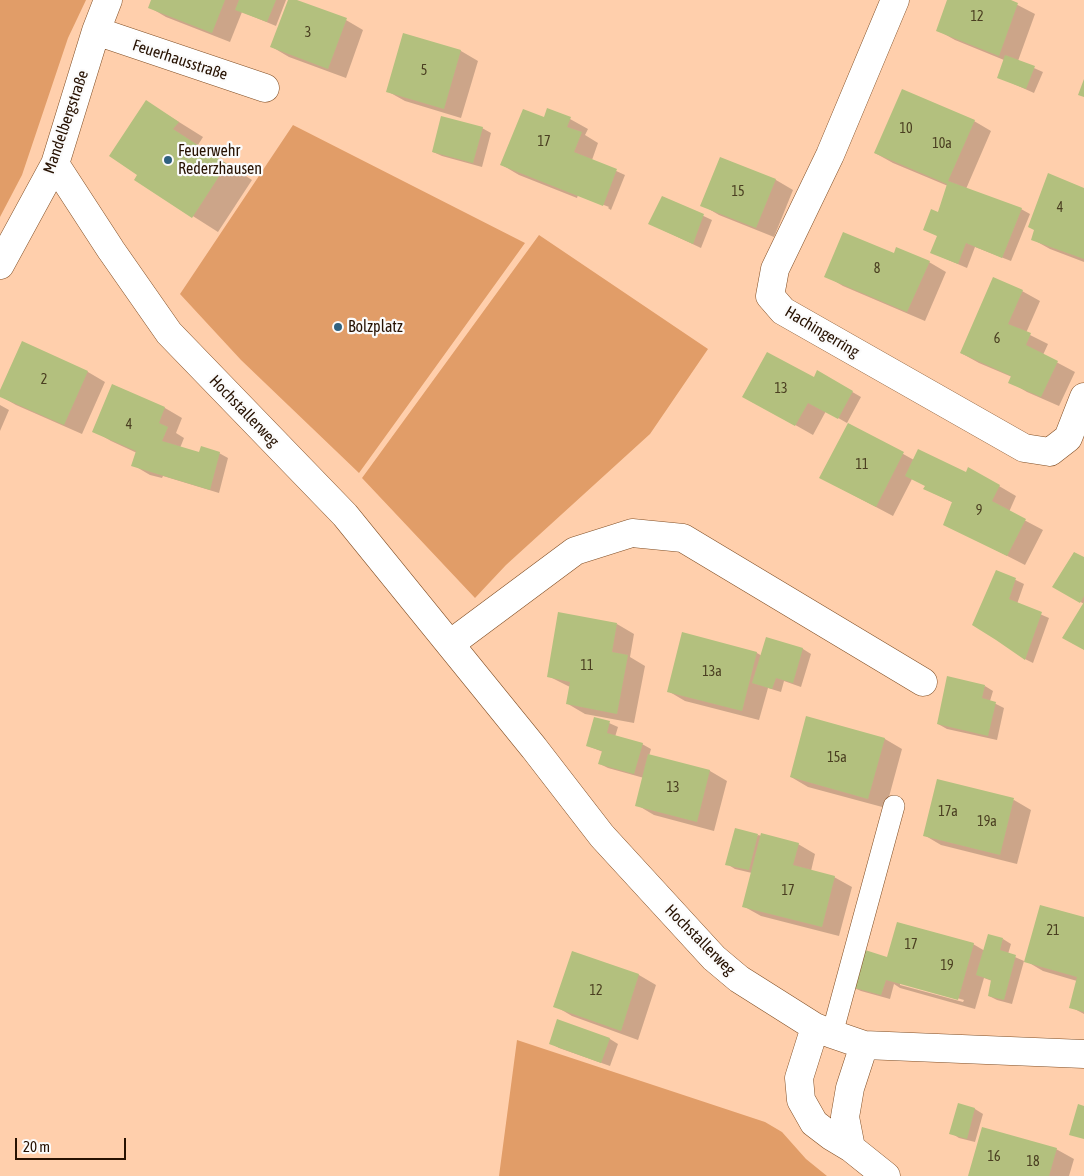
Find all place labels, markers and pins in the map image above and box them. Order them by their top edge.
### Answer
place label: Feuerwehr Rederzhausen [178,141,262,179]
marker: Feuerwehr Rederzhausen [162,154,174,166]
place label: Bolzplatz [348,317,403,337]
marker: Bolzplatz [332,321,344,333]

